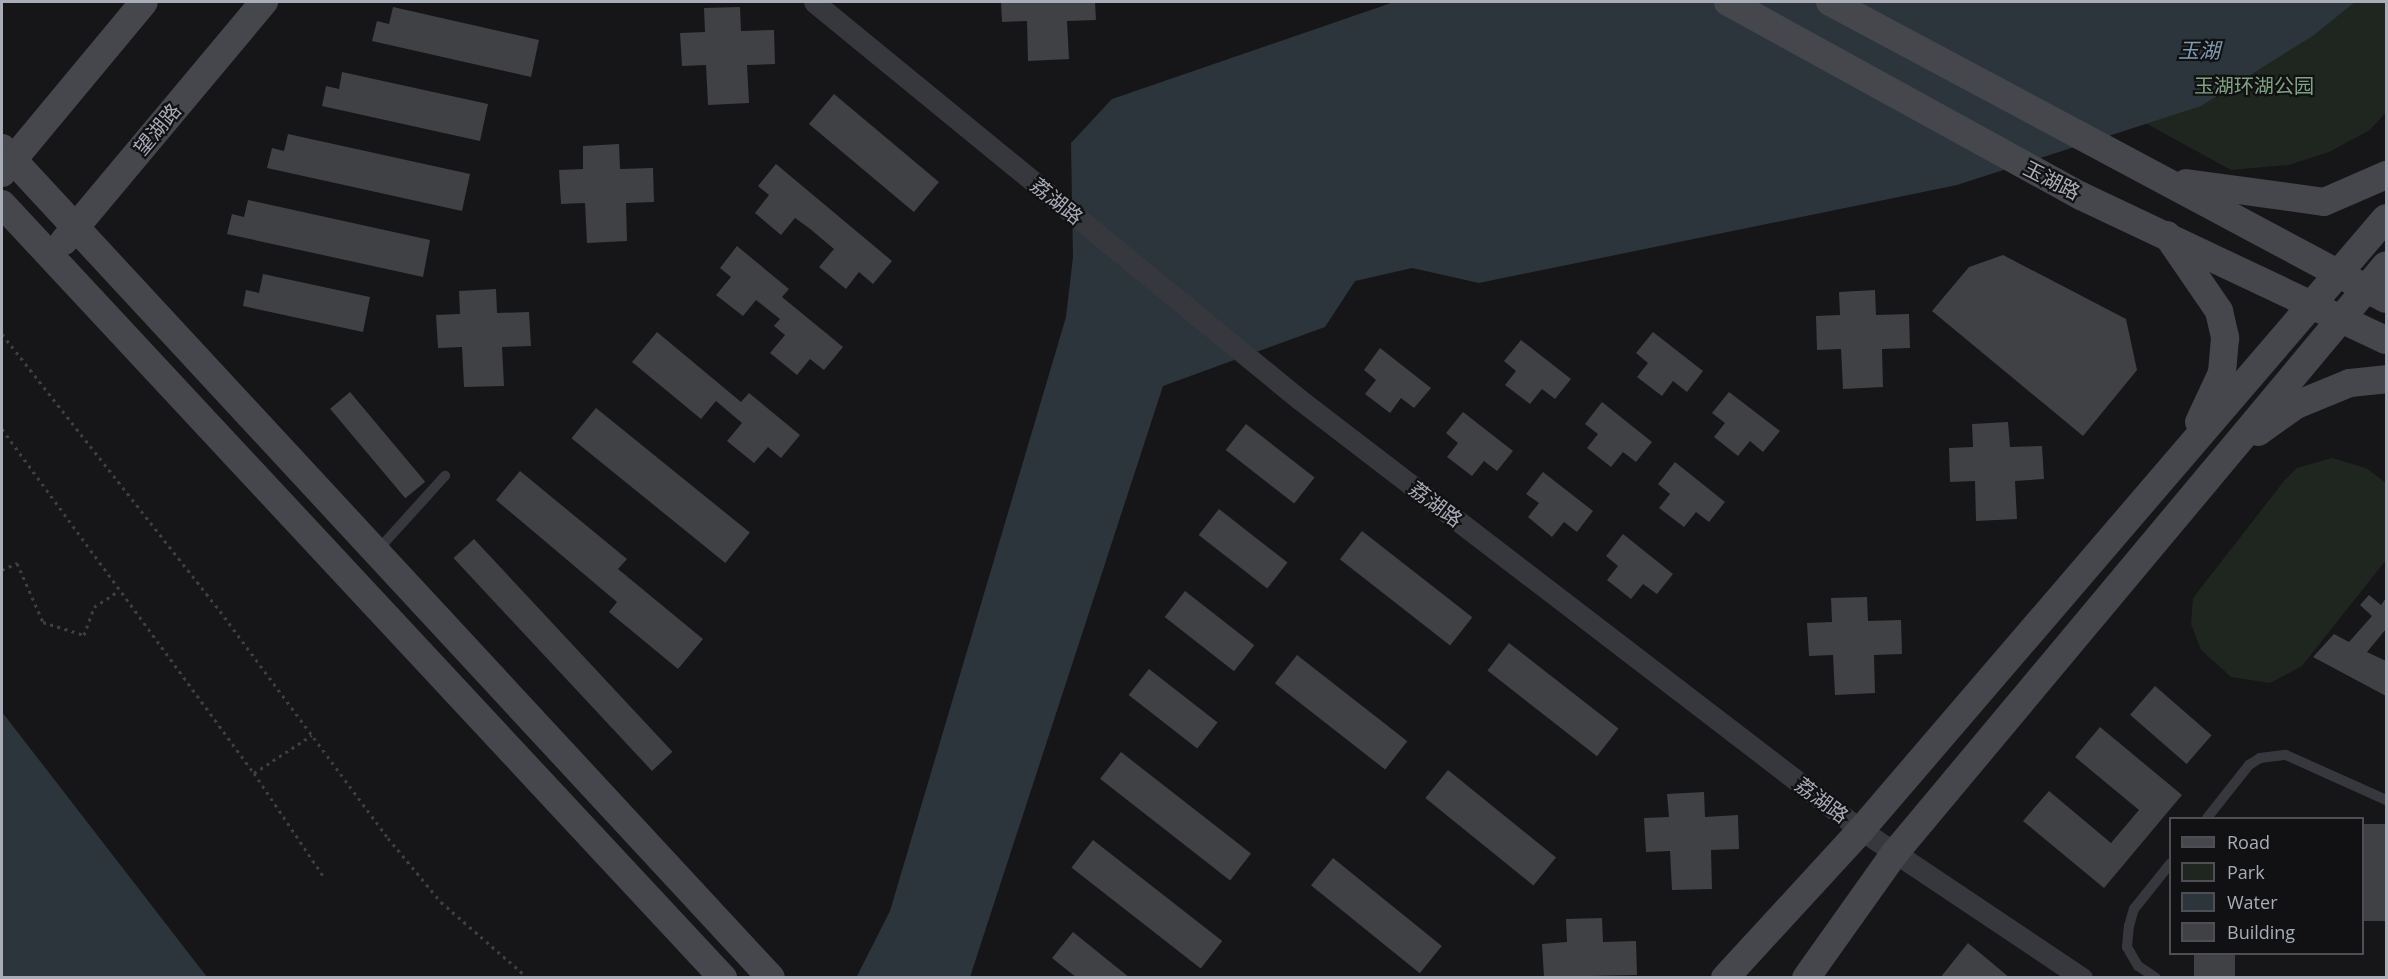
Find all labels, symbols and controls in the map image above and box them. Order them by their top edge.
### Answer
water label: 玉湖 [2178,37,2220,63]
park label: 玉湖环湖公园 [2194,73,2314,97]
street label: 望湖路 [129,98,185,160]
street label: 玉湖路 [2020,156,2084,204]
street label: 荔湖路 [1026,173,1088,229]
street label: 荔湖路 [1405,476,1467,532]
street label: 荔湖路 [1791,772,1853,828]
legend [2169,817,2364,955]
text: Road [2227,830,2270,854]
text: Park [2227,860,2265,884]
text: Water [2227,890,2278,914]
text: Building [2227,920,2295,944]

